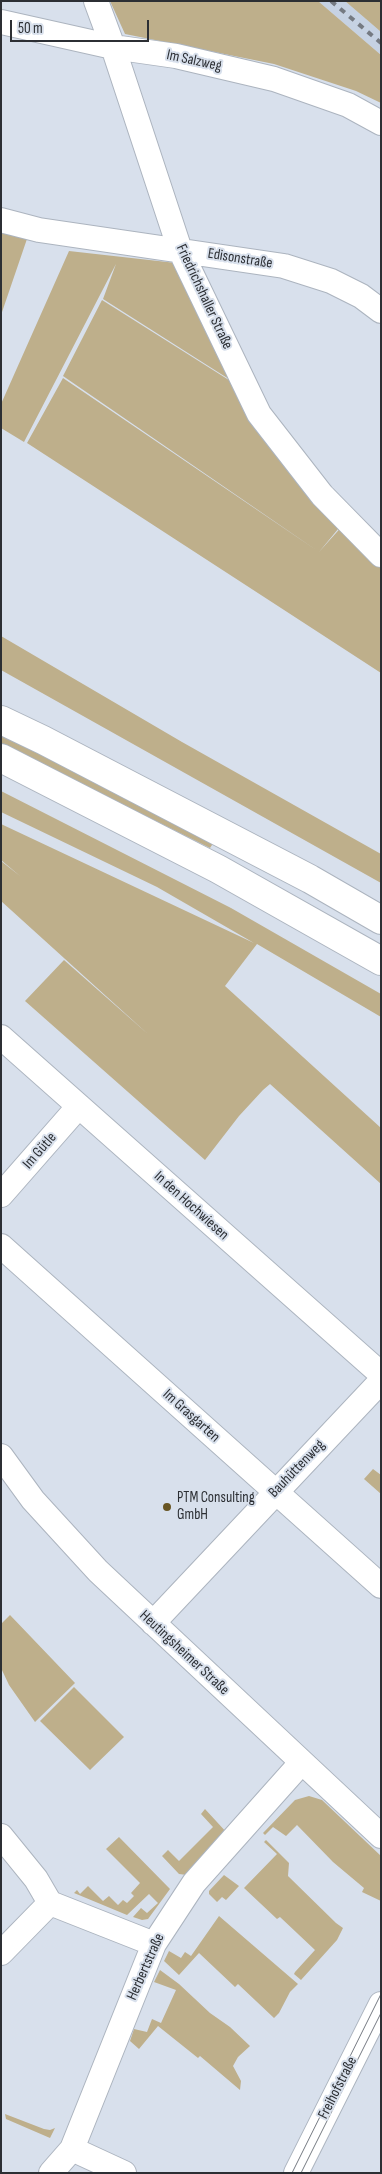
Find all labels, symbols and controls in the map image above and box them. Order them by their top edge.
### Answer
scale bar [12,10,151,42]
text: 50 m [18,19,43,38]
street label: Im Salzweg [165,46,223,76]
street label: Friedrichshaller Straße [172,242,236,352]
street label: Edisonstraße [206,245,274,273]
street label: Im Gütle [19,1129,61,1173]
street label: In den Hochwiesen [150,1168,232,1244]
street label: Im Grasgarten [159,1386,223,1446]
street label: Bauhüttenweg [265,1436,329,1502]
place label: PTM Consulting GmbH [177,1489,255,1524]
marker: PTM Consulting GmbH [161,1501,173,1513]
street label: Heutingsheimer Straße [136,1607,232,1699]
street label: Herbertstraße [123,1931,169,2003]
street label: Freihofstraße [315,2054,361,2122]

